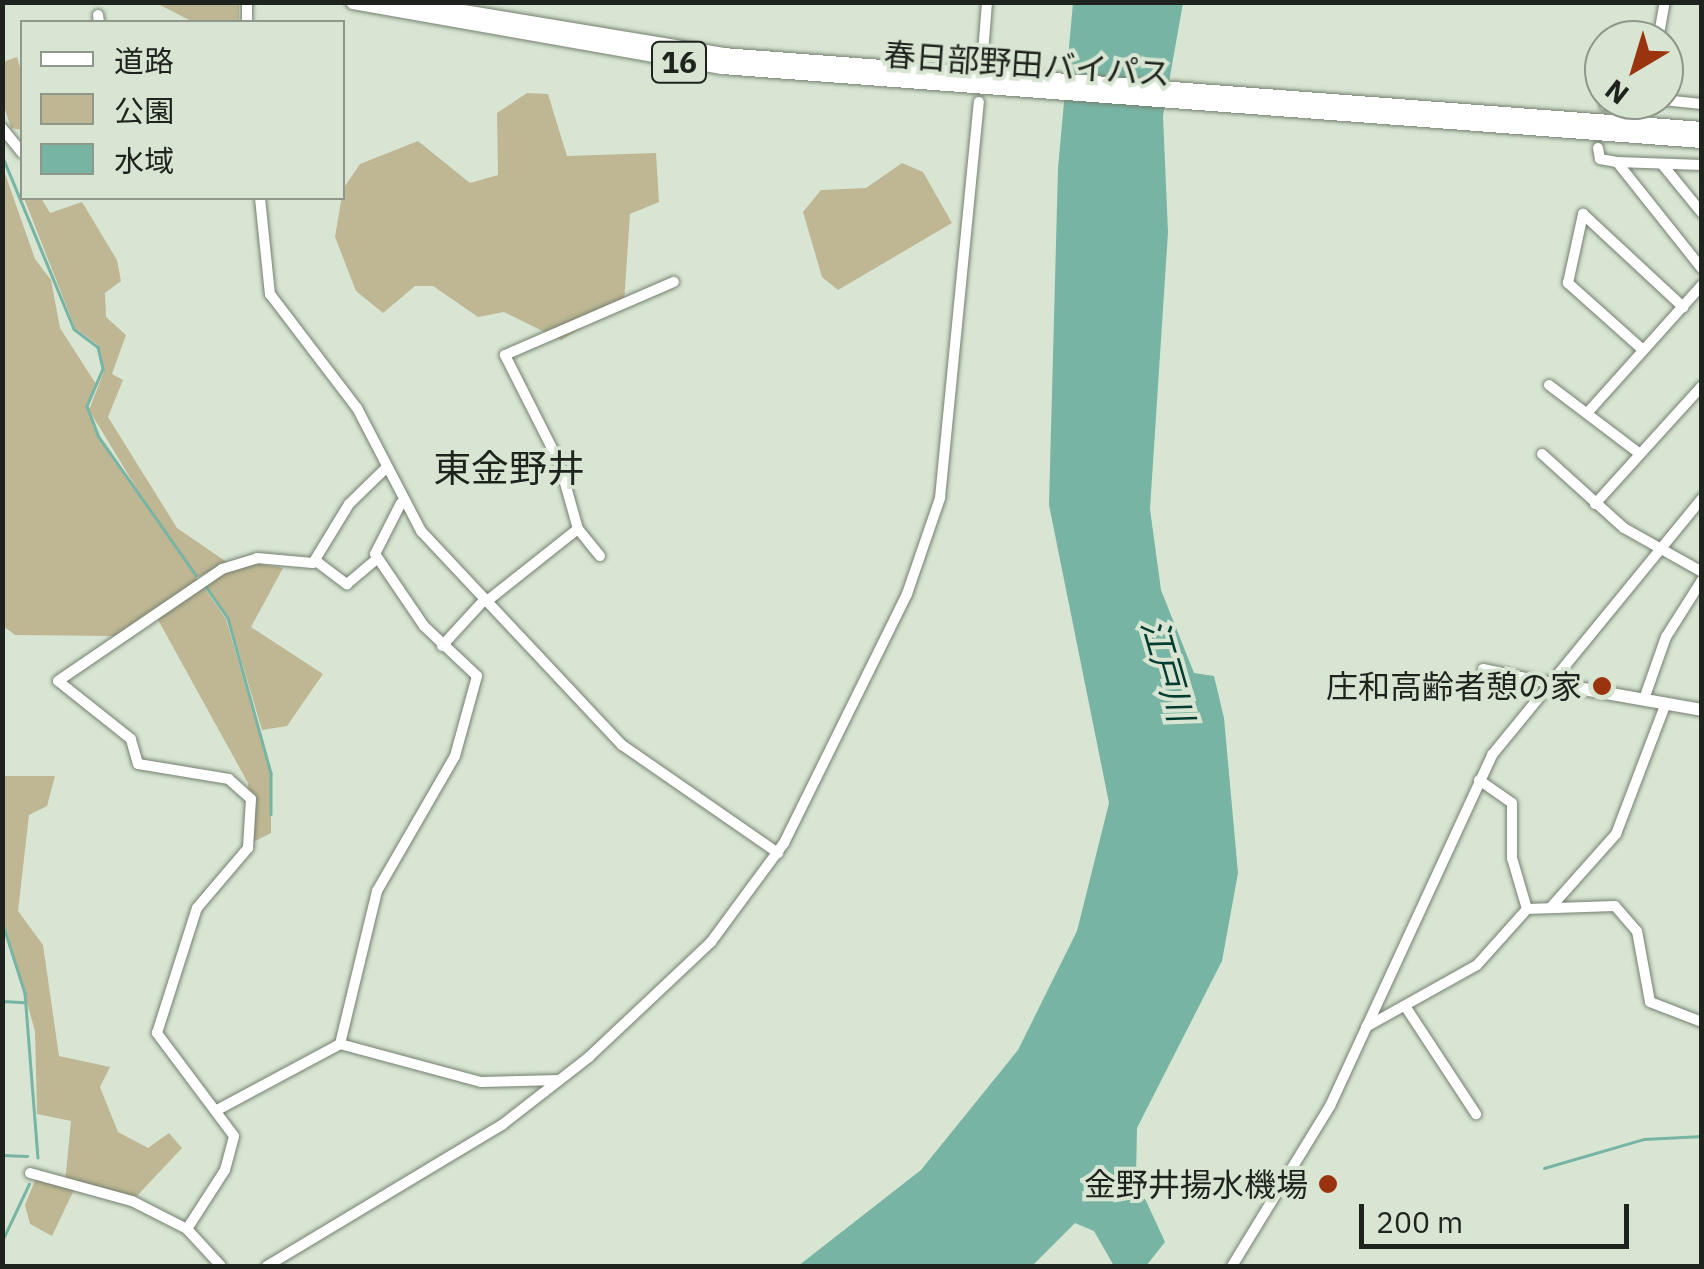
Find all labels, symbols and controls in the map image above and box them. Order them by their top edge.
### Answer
legend [20,20,345,200]
north arrow [1584,20,1684,120]
street label: 春日部野田バイパス [882,35,1172,93]
road number: 16 [649,37,709,87]
text: 道路 [114,41,174,80]
text: N [1597,72,1636,113]
text: 公園 [114,91,174,130]
text: 水域 [114,141,174,180]
district label: 東金野井 [433,445,585,491]
water label: 江戸川 [1133,614,1203,726]
place label: 庄和高齢者憩の家 [1326,667,1582,705]
marker: 庄和高齢者憩の家 [1591,675,1613,697]
place label: 金野井揚水機場 [1084,1165,1308,1203]
marker: 金野井揚水機場 [1317,1173,1339,1195]
scale bar [1364,1184,1634,1246]
text: 200 m [1376,1202,1463,1241]

